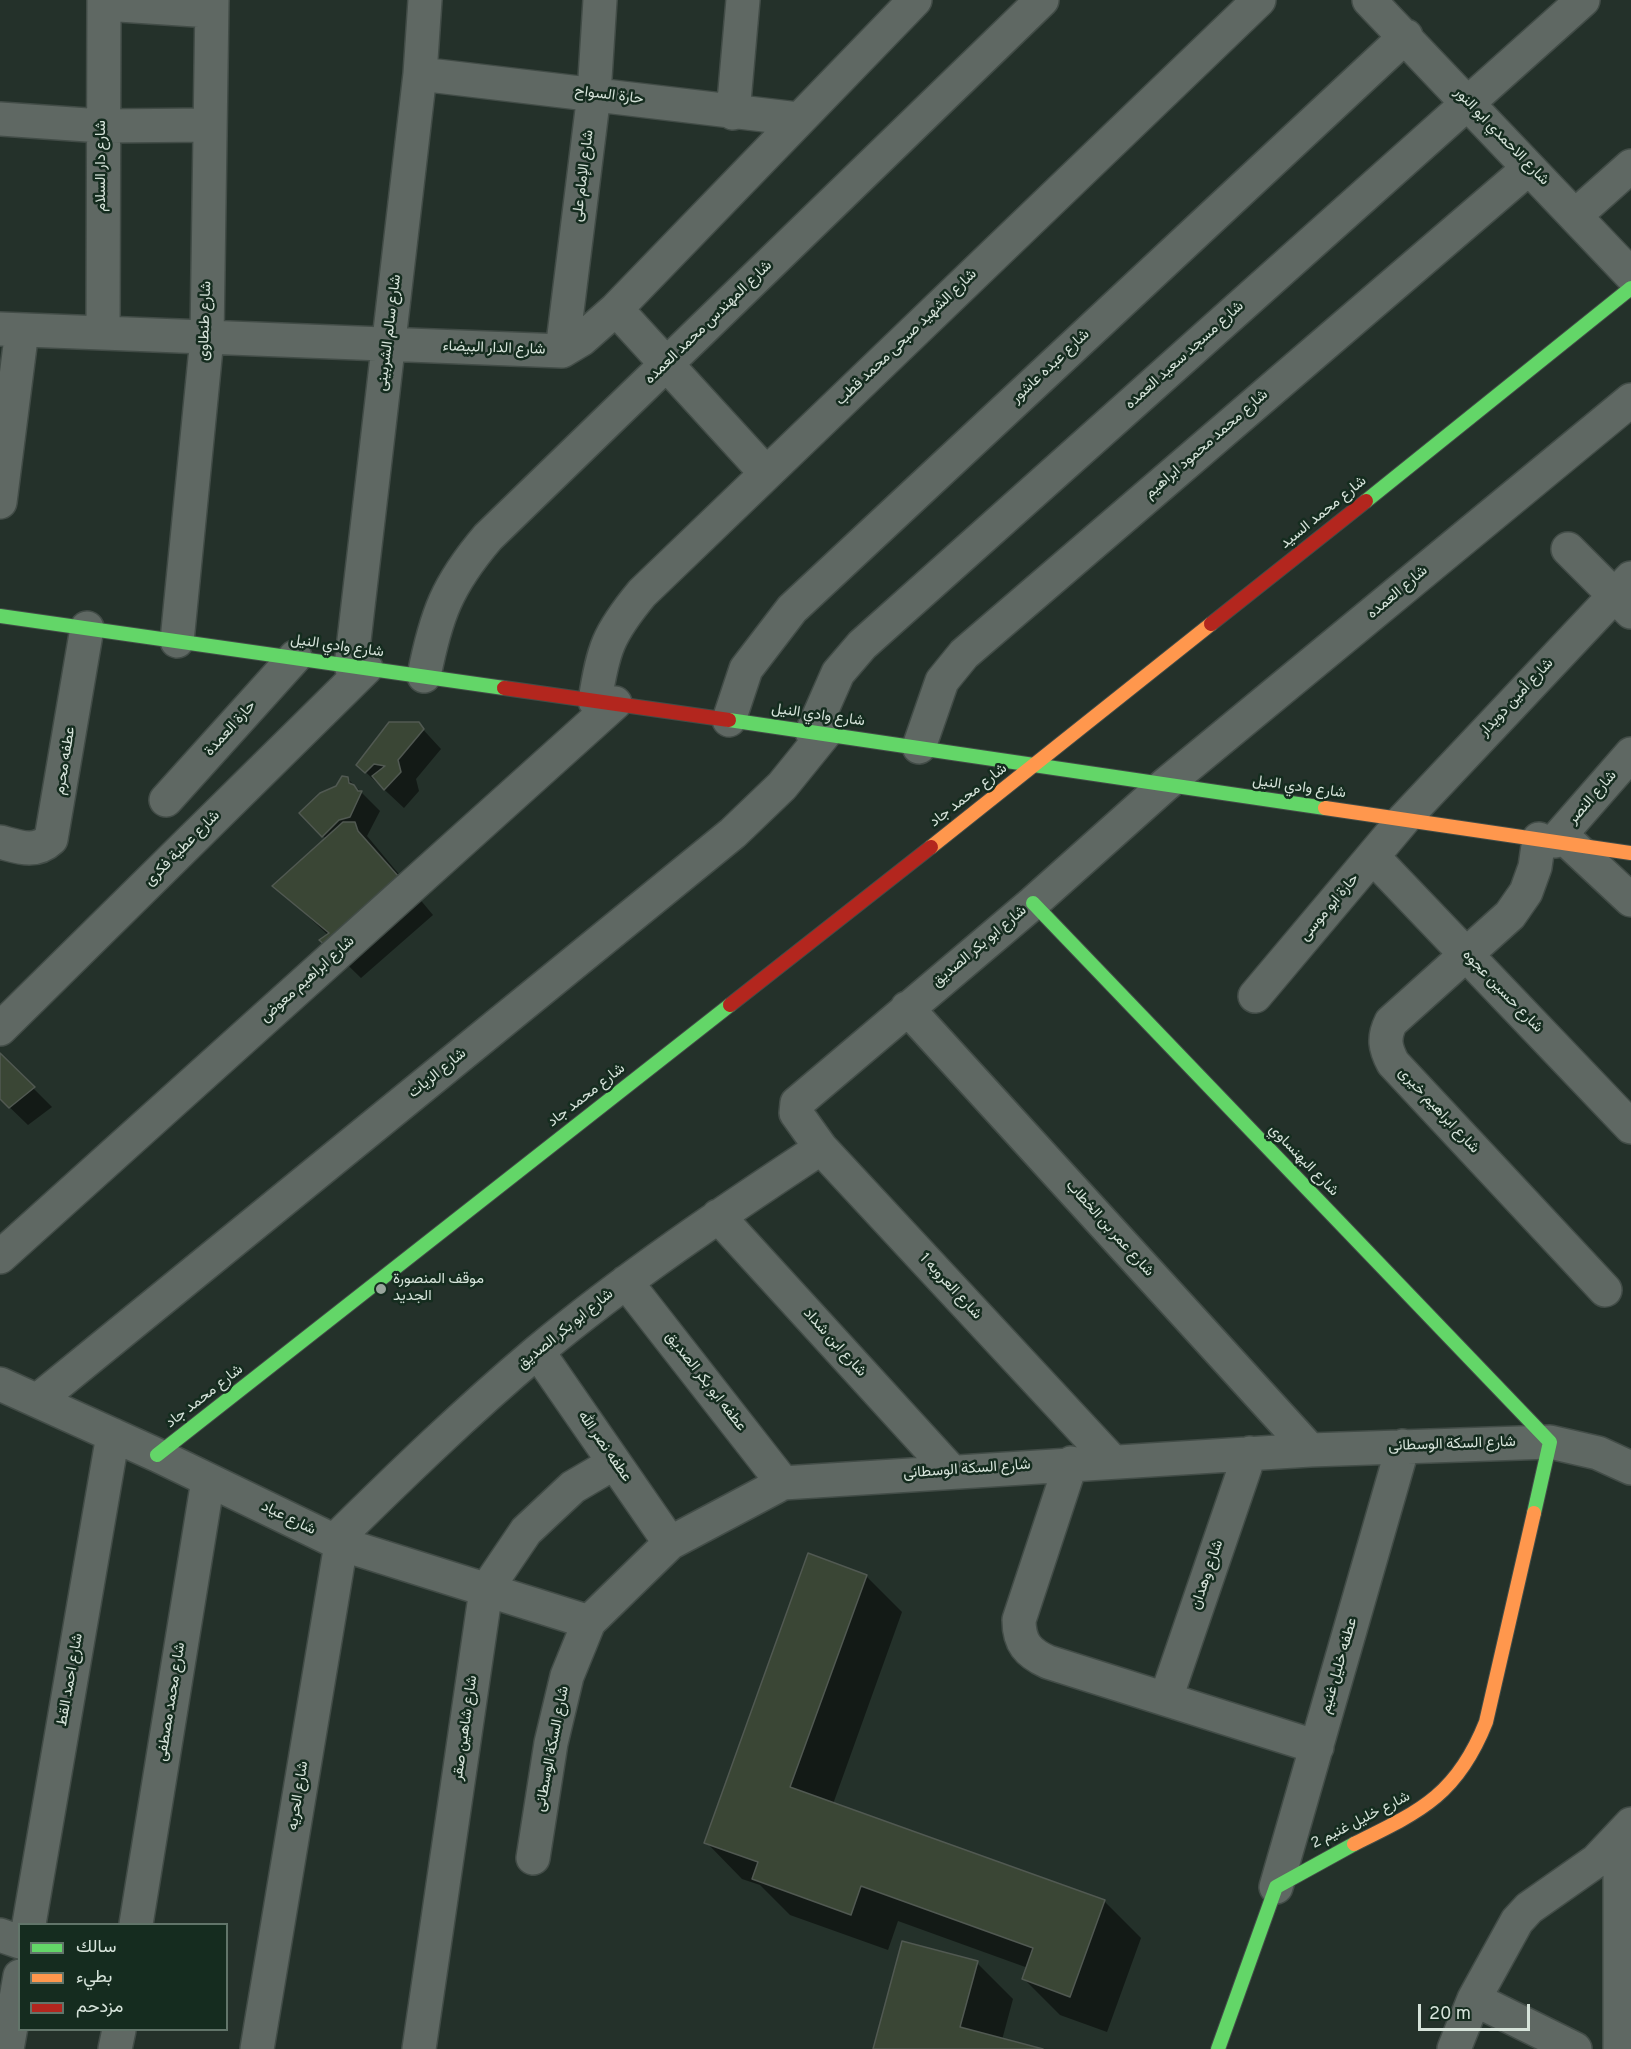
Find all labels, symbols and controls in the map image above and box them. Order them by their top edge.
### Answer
street label: حارة السواح [574,83,644,109]
street label: شارع الاحمدي ابو النور [1450,84,1552,190]
street label: شارع دار السلام [93,120,111,212]
street label: شارع الإمام على [569,129,599,223]
street label: شارع المهندس محمد العمده [642,257,776,389]
street label: شارع الشهيد صبحى محمد قطب [833,266,981,410]
street label: شارع سالم الشربينى [374,274,406,392]
street label: شارع طنطاوى [196,281,216,361]
street label: شارع مسجد سعيد العمده [1122,298,1248,414]
street label: شارع عبده عاشور [1008,326,1094,408]
street label: شارع الدار البيضاء [442,338,546,360]
street label: شارع محمد محمود ابراهيم [1142,386,1272,504]
street label: شارع محمد السيد [1277,473,1371,553]
street label: شارع العمده [1364,562,1432,624]
street label: شارع وادي النيل [289,632,385,662]
street label: شارع أمين دويدار [1476,655,1558,741]
street label: حارة العمدة [201,698,261,760]
street label: شارع وادي النيل [770,701,866,731]
street label: عطفه محرم [52,726,80,796]
street label: شارع محمد جاد [927,760,1011,832]
street label: شارع النصر [1565,767,1621,829]
street label: شارع وادي النيل [1251,773,1347,803]
street label: شارع عطية فكرى [142,808,224,890]
street label: حارة ابو موسى [1296,871,1364,945]
street label: شارع ابو بكر الصديق [929,902,1031,992]
street label: شارع ابراهيم معوض [257,933,359,1027]
street label: شارع حسين عجوه [1458,947,1546,1037]
street label: شارع الزيات [406,1045,470,1103]
street label: شارع محمد جاد [545,1060,629,1132]
street label: شارع ابراهيم خيرى [1394,1064,1482,1158]
street label: شارع البهنساوي [1264,1121,1342,1201]
street label: شارع عمر بن الخطاب [1061,1177,1157,1281]
street label: شارع العروبه 1 [915,1250,985,1324]
place label: موقف المنصورة الجديد [393,1271,484,1306]
marker: موقف المنصورة الجديد [374,1282,388,1296]
street label: شارع ابو بكر الصديق [514,1286,618,1374]
street label: شارع ابن شداد [798,1305,870,1381]
street label: عطفه ابو بكر الصديق [661,1329,749,1435]
street label: شارع محمد جاد [163,1361,247,1433]
street label: عطفه نصر الله [573,1408,635,1486]
street label: شارع السكة الوسطانى [1388,1434,1516,1456]
street label: شارع السكة الوسطانى [903,1457,1031,1483]
street label: شارع عياد [258,1498,318,1540]
street label: شارع وهدان [1188,1538,1228,1612]
street label: عطفه خليل غنيم [1318,1616,1362,1716]
street label: شارع احمد القط [54,1632,88,1728]
street label: شارع محمد مصطفى [154,1641,190,1763]
street label: شارع شاهين صقر [450,1674,482,1782]
street label: شارع السكة الوسطانى [532,1685,574,1813]
street label: شارع الحريه [285,1760,313,1832]
street label: شارع خليل غنيم 2 [1309,1788,1413,1854]
legend [18,1923,228,2031]
text: سالك [76,1936,116,1959]
text: بطيء [76,1966,112,1989]
scale bar [1421,1992,1534,2030]
text: مزدحم [76,1996,123,2019]
text: 20 m [1429,2003,1471,2026]

